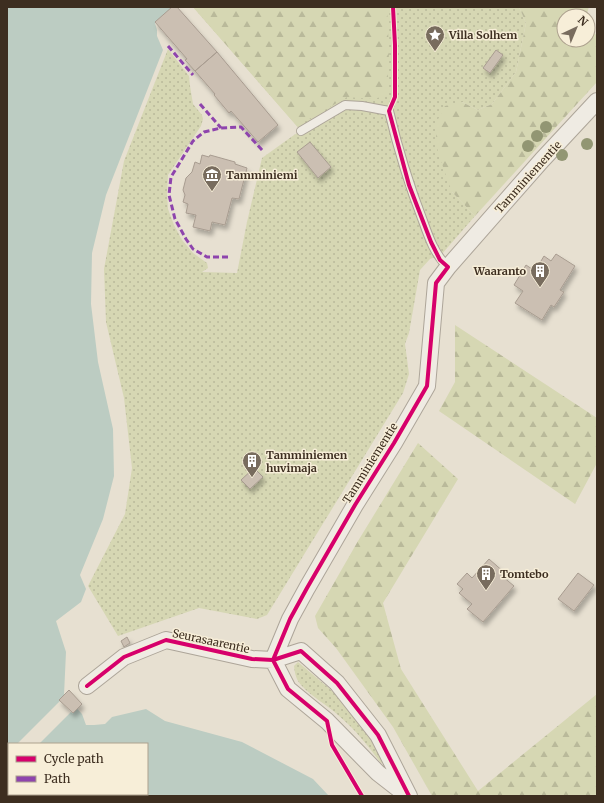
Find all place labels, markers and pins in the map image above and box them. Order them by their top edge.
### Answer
place icon: Villa Solhem [424,24,446,52]
place label: Villa Solhem [448,28,517,42]
museum icon: Tamminiemi [201,164,223,192]
place label: Tamminiemi [226,168,298,182]
building icon: Waaranto [529,260,551,288]
place label: Waaranto [473,264,526,278]
place label: Tamminiemen huvimaja [266,448,348,475]
building icon: Tamminiemen huvimaja [241,450,263,478]
building icon: Tomtebo [475,563,497,591]
place label: Tomtebo [500,567,549,581]

